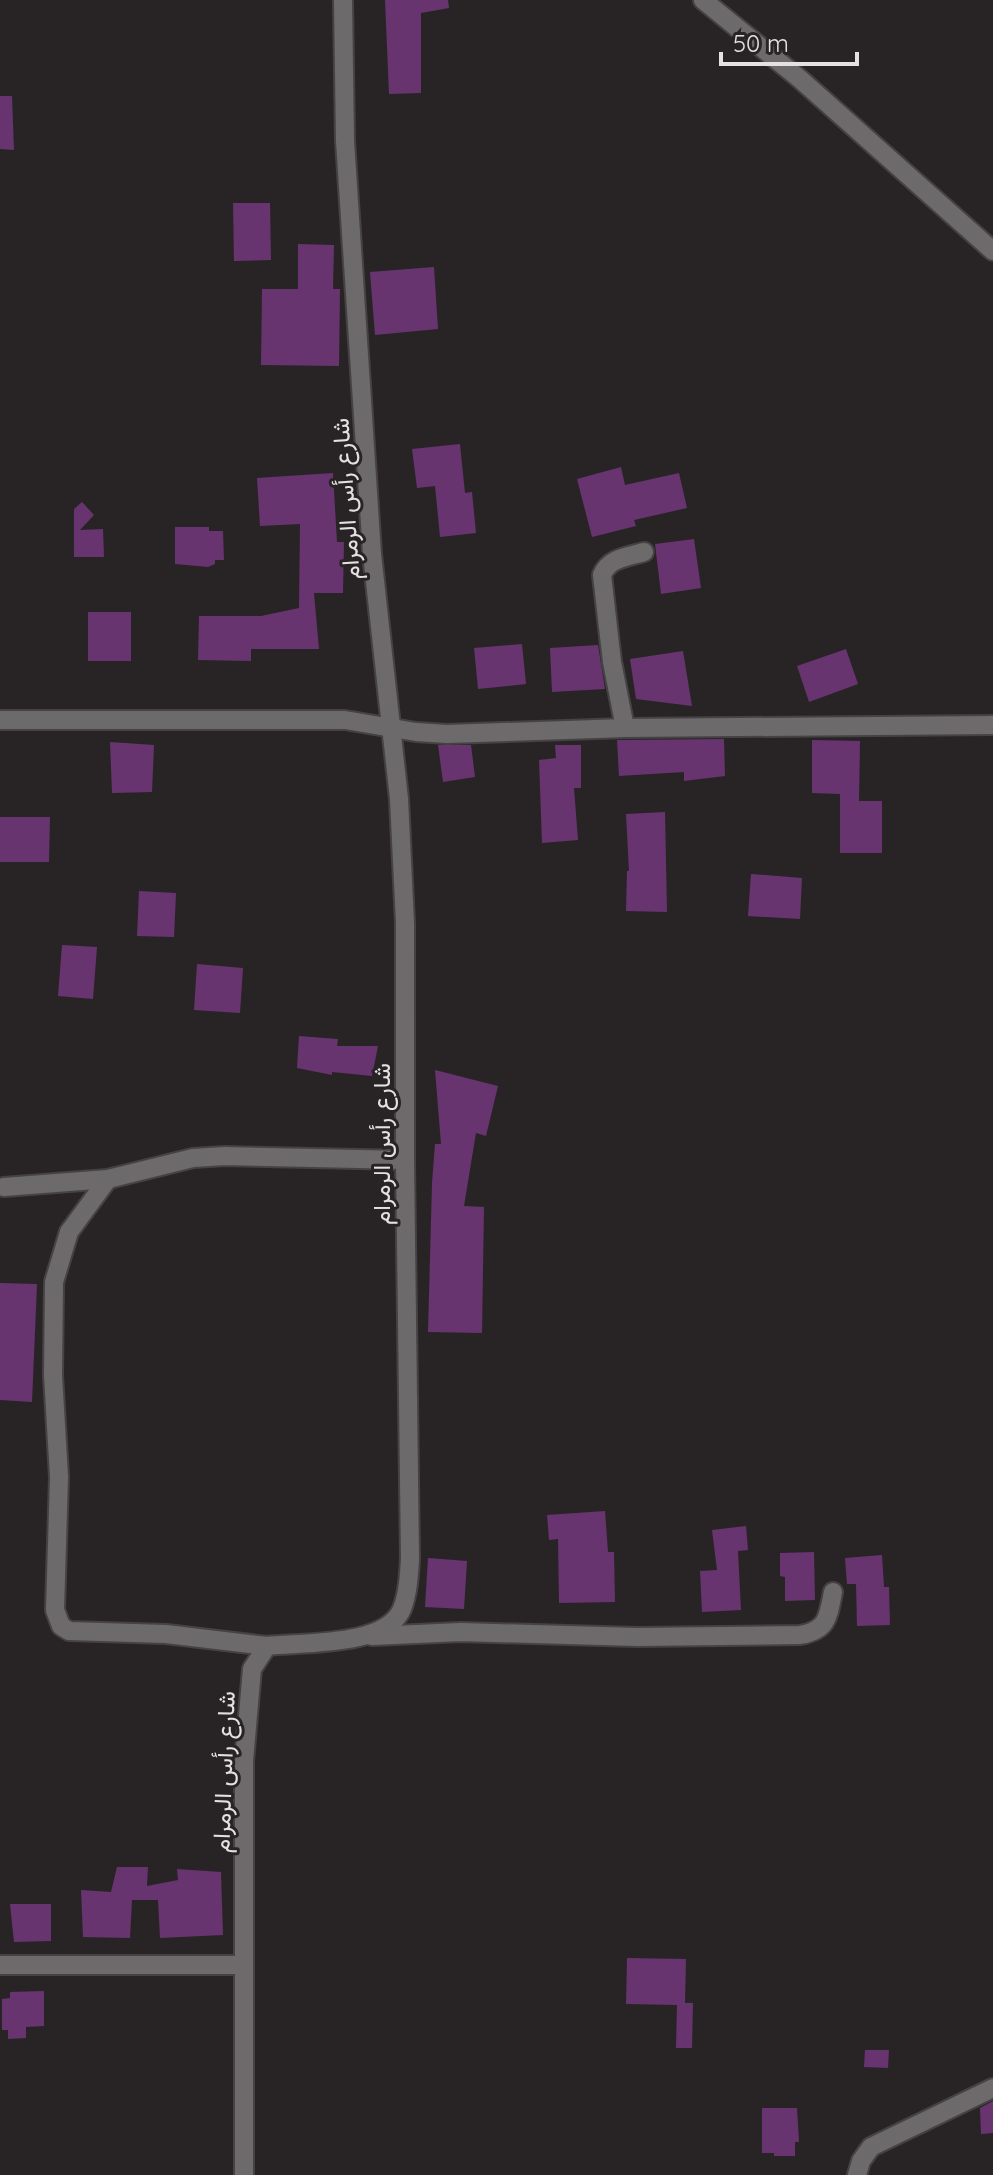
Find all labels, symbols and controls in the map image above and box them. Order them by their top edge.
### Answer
scale bar [721,16,857,66]
text: 50 m [733,28,789,58]
street label: شارع رأس الرمرام [324,417,368,581]
street label: شارع رأس الرمرام [366,1063,398,1225]
street label: شارع رأس الرمرام [205,1691,243,1854]

